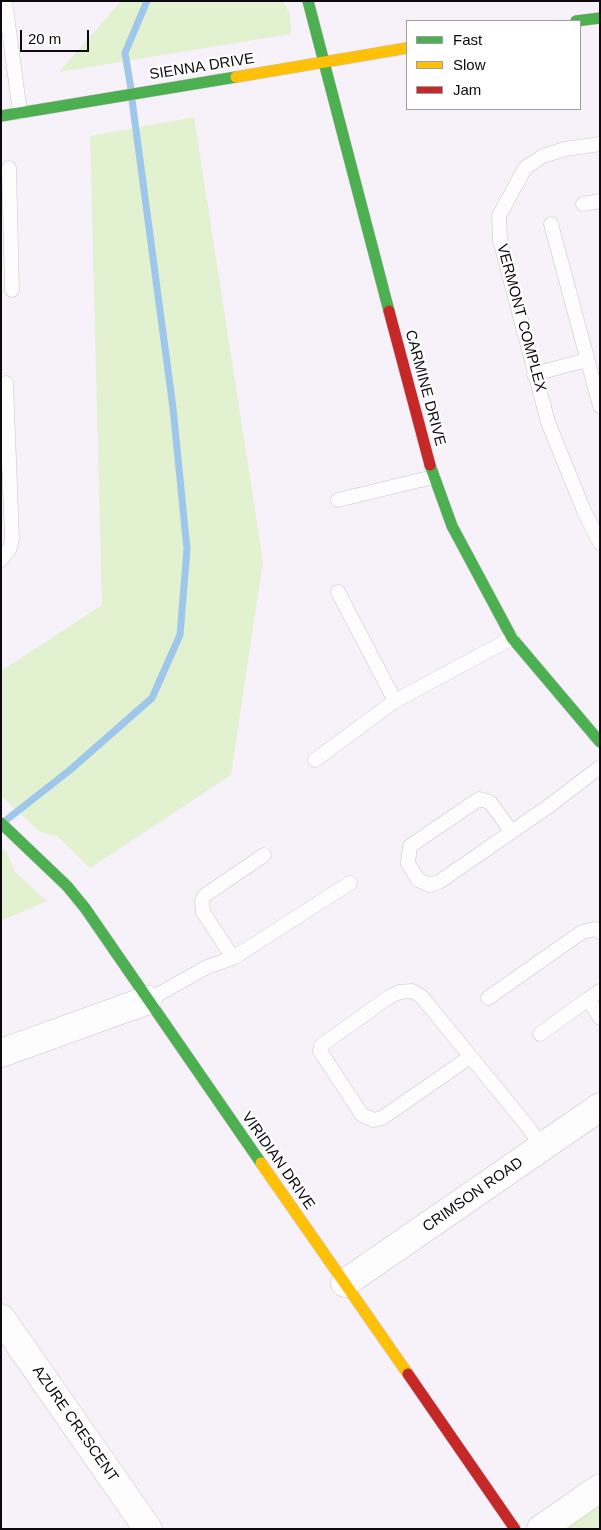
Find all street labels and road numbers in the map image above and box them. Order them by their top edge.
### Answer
street label: SIENNA DRIVE [148,50,256,84]
street label: VERMONT COMPLEX [493,242,549,394]
street label: CARMINE DRIVE [401,328,449,448]
street label: VIRIDIAN DRIVE [238,1109,318,1213]
street label: CRIMSON ROAD [419,1154,527,1236]
street label: AZURE CRESCENT [28,1363,122,1485]

